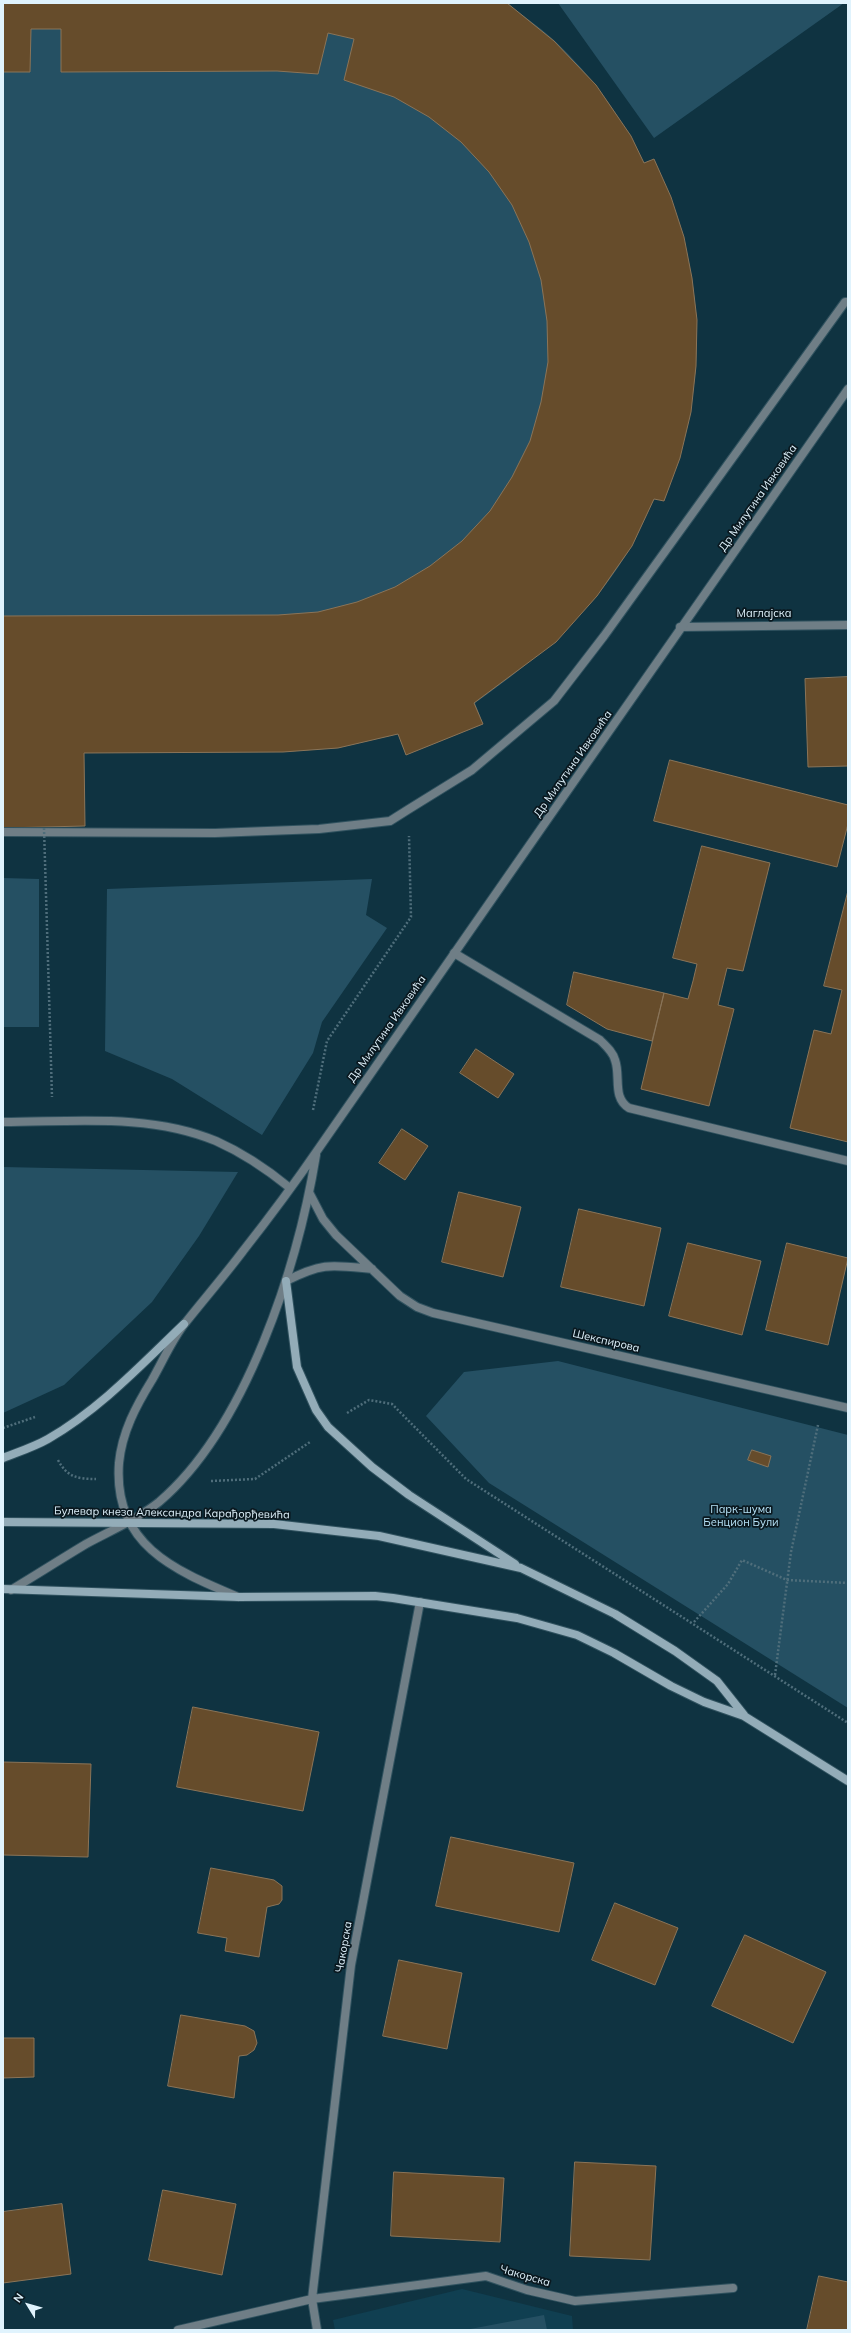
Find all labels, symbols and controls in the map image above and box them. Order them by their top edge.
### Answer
street label: Др Милутина Ивковића [716,442,800,554]
street label: Маглајска [737,607,791,621]
street label: Др Милутина Ивковића [531,708,615,820]
street label: Др Милутина Ивковића [345,973,429,1085]
street label: Шекспирова [571,1327,641,1355]
park label: Парк-шума Бенцион Були [703,1503,779,1529]
street label: Булевар кнеза Александра Карађорђевића [54,1504,290,1522]
street label: Чакорска [333,1920,355,1974]
street label: Чакорска [498,2263,552,2289]
north arrow [8,2285,48,2325]
text: N [10,2290,27,2305]

